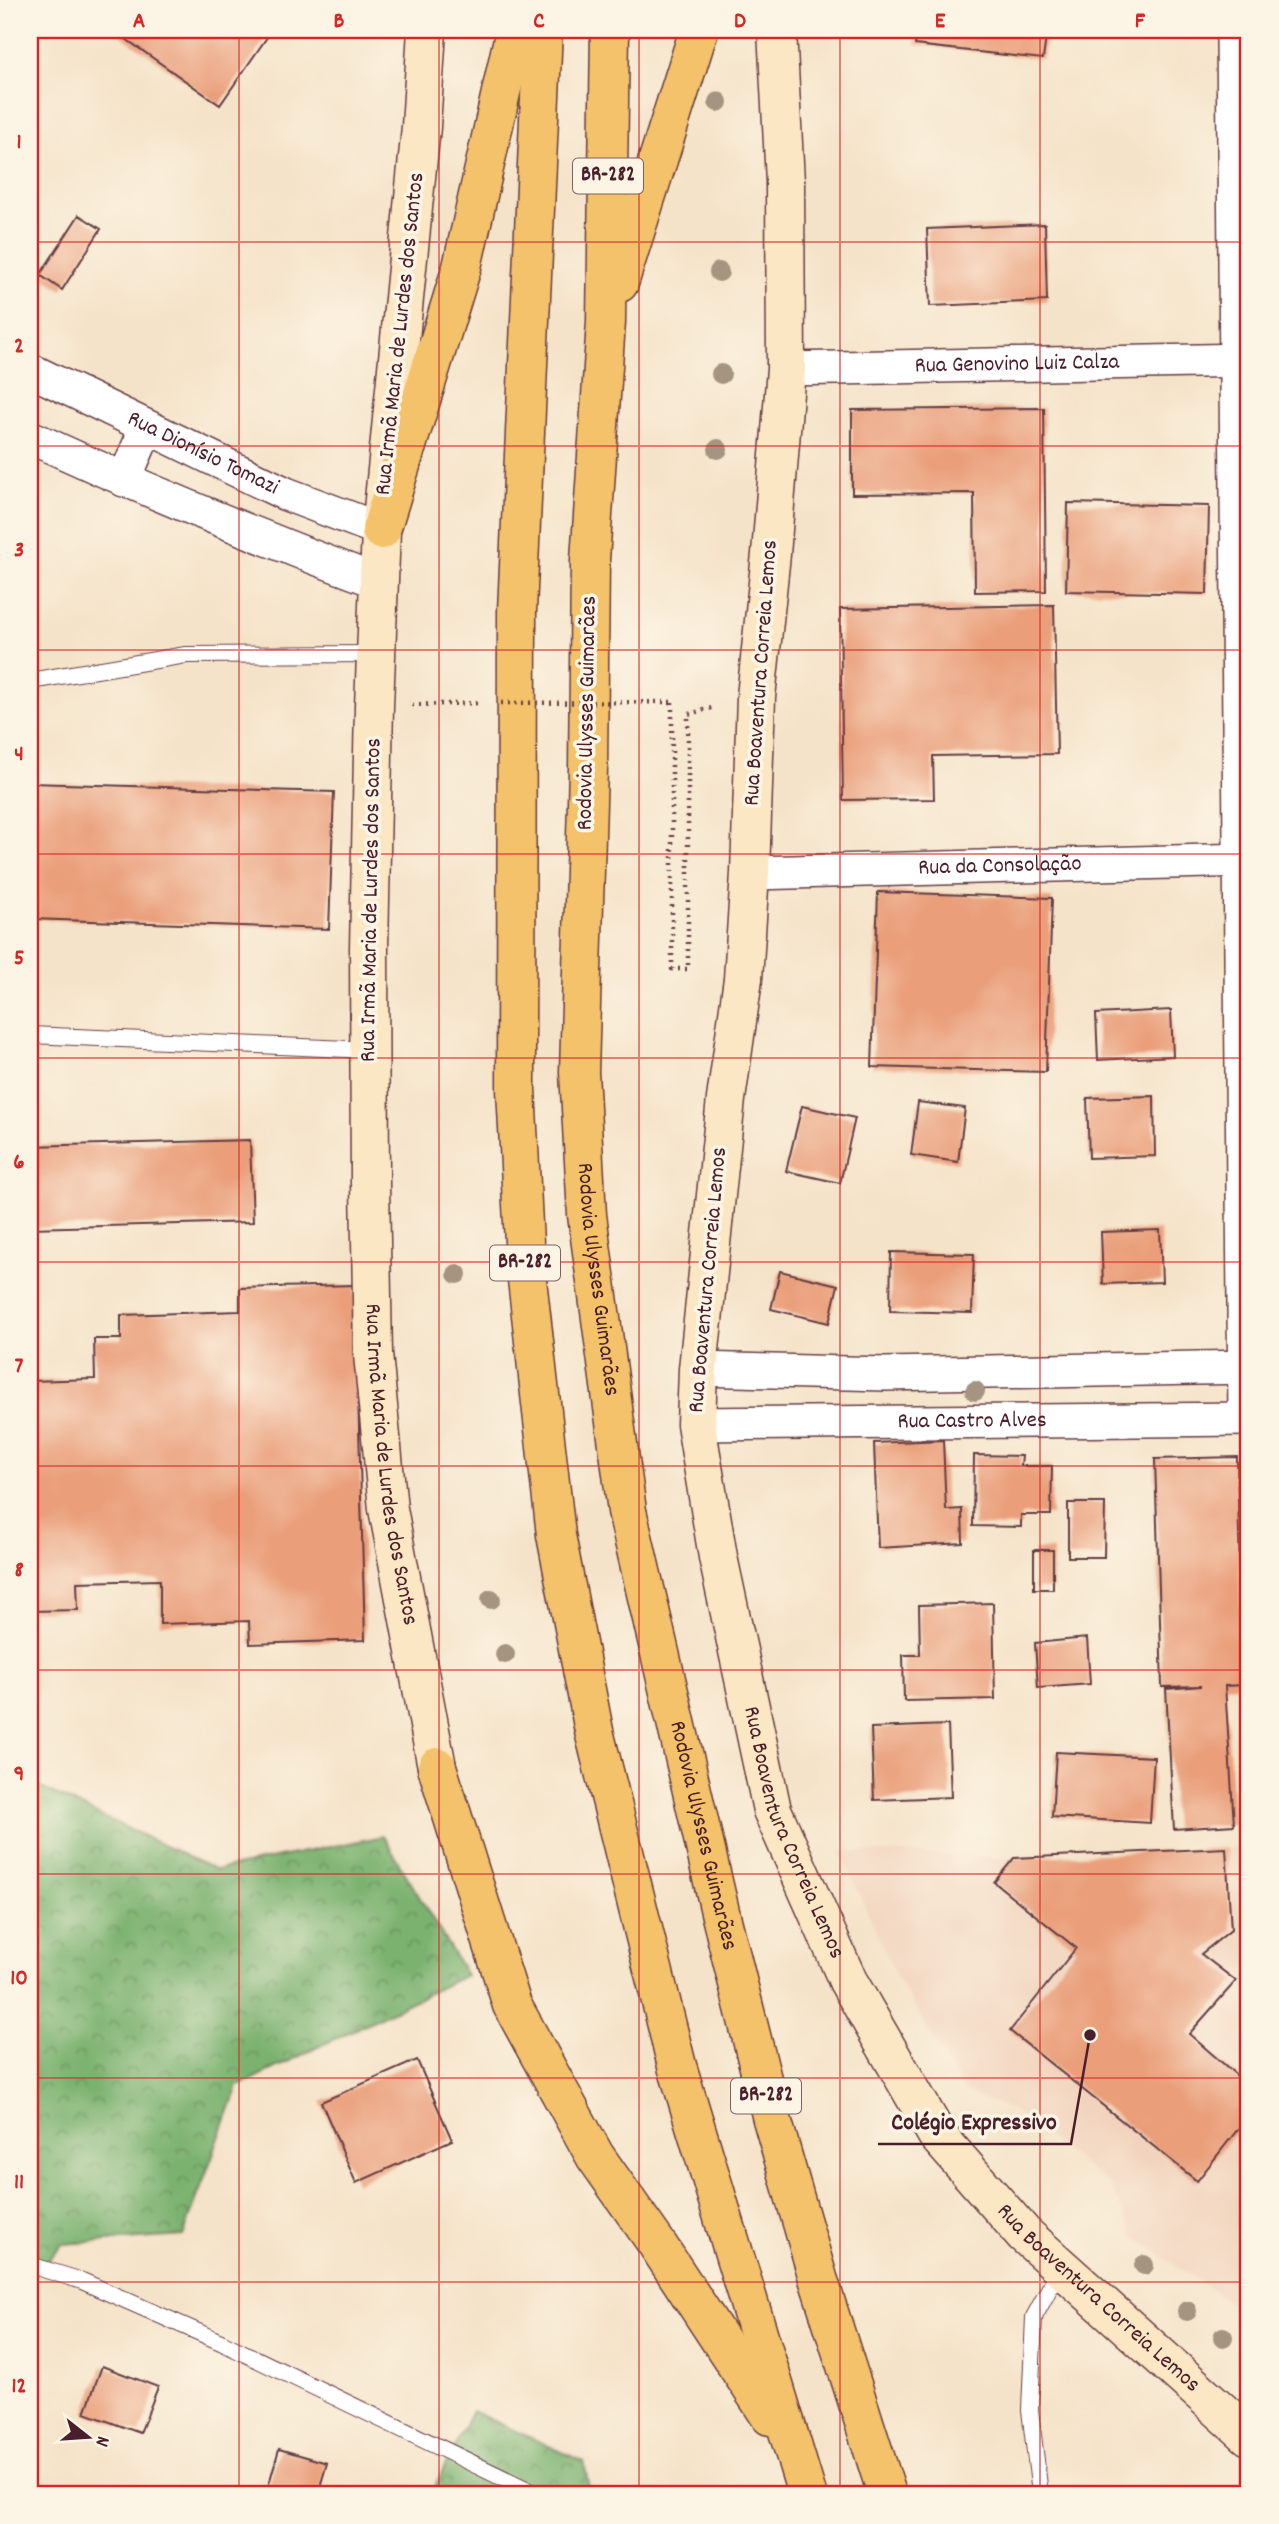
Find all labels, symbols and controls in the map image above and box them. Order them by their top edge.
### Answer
text: A [133,6,145,39]
text: B [334,6,345,39]
text: C [533,6,545,39]
text: D [734,6,746,39]
text: E [935,6,946,39]
text: F [1135,6,1146,39]
text: 1 [16,127,22,160]
road number: BR-282 [573,158,643,194]
street label: Rua Irmã Maria de Lurdes dos Santos [368,171,434,497]
text: 2 [14,331,24,364]
street label: Rua Genovino Luiz Calza [914,346,1121,383]
street label: Rua Dionísio Tomazi [121,403,284,504]
text: 3 [14,535,24,568]
street label: Rua Boaventura Correia Lemos [736,539,788,807]
street label: Rodovia Ulysses Guimarães [569,595,607,831]
street label: Rua Irmã Maria de Lurdes dos Santos [353,738,391,1062]
text: 4 [14,739,24,772]
street label: Rua da Consolação [918,848,1082,885]
text: 5 [14,943,24,976]
street label: Rua Boaventura Correia Lemos [681,1146,737,1414]
text: 6 [13,1147,25,1180]
street label: Rodovia Ulysses Guimarães [568,1162,628,1398]
road number: BR-282 [490,1246,560,1280]
street label: Rua Irmã Maria de Lurdes dos Santos [356,1303,426,1628]
text: 7 [15,1351,24,1384]
street label: Rua Castro Alves [897,1404,1047,1439]
text: 8 [14,1555,24,1588]
street label: Rua Boaventura Correia Lemos [734,1703,853,1964]
street label: Rodovia Ulysses Guimarães [660,1718,746,1954]
text: 9 [14,1759,24,1792]
text: 10 [10,1963,28,1996]
road number: BR-282 [731,2078,801,2114]
callout: Colégio Expressivo [878,2099,1071,2144]
text: Colégio Expressivo [891,2107,1057,2141]
text: 11 [14,2167,24,2200]
street label: Rua Boaventura Correia Lemos [988,2197,1207,2401]
text: 12 [11,2371,27,2404]
north arrow [52,2402,122,2472]
text: N [87,2433,115,2449]

